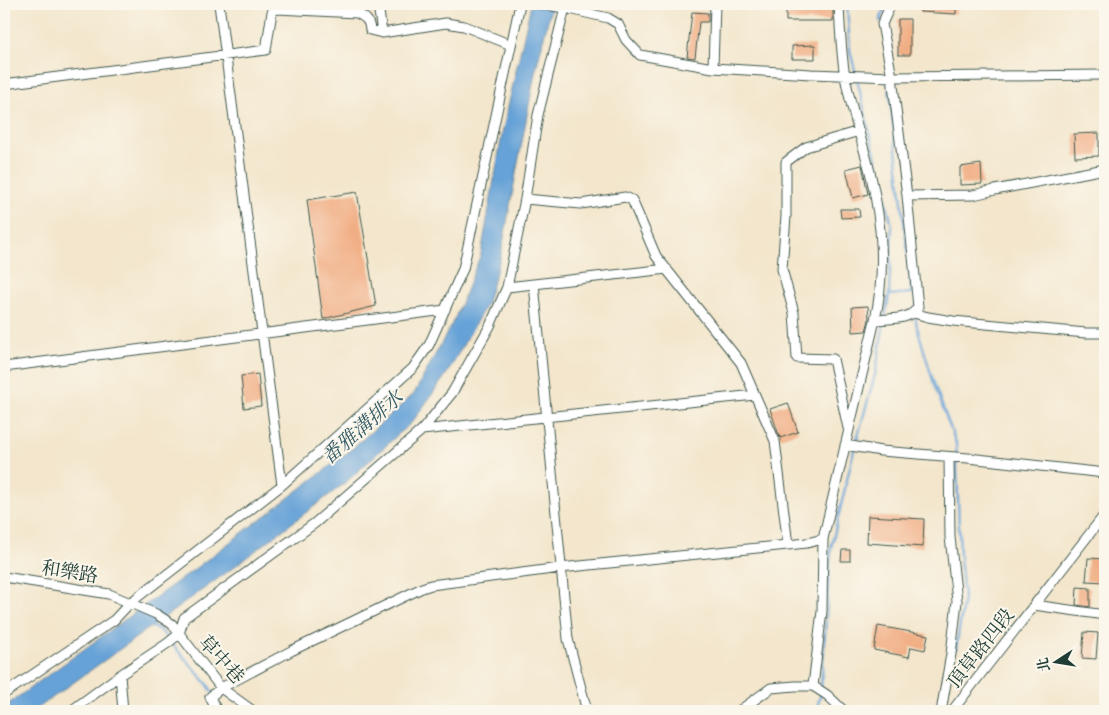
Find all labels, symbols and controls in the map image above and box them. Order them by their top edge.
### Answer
water label: 番雅溝排水 [316,384,410,470]
street label: 和樂路 [40,556,100,588]
street label: 頂草路四段 [942,604,1019,693]
street label: 草中巷 [193,630,249,689]
north arrow [1032,638,1082,688]
text: 北 [1034,656,1054,673]

